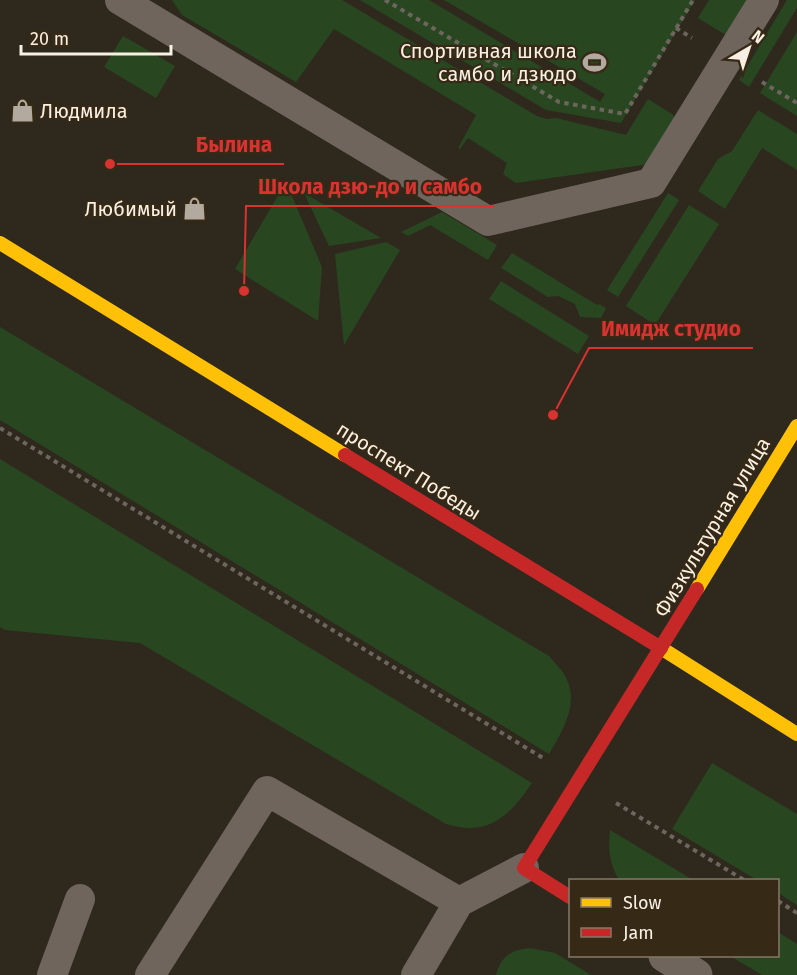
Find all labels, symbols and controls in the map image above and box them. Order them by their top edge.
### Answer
scale bar [21,18,171,56]
north arrow [719,18,779,78]
text: N [748,26,768,47]
text: 20 m [30,28,69,50]
place label: Спортивная школа самбо и дзюдо [400,39,577,86]
sports icon: Спортивная школа самбо и дзюдо [582,49,608,75]
shop icon: Людмила [9,98,35,124]
place label: Людмила [40,99,128,123]
callout: Былина [183,125,284,164]
text: Былина [196,132,272,158]
callout: Школа дзю-до и самбо [246,167,494,206]
text: Школа дзю-до и самбо [258,174,482,200]
shop icon: Любимый [182,196,208,222]
place label: Любимый [84,197,177,221]
callout: Имидж студио [589,309,753,348]
text: Имидж студио [601,316,741,342]
street label: проспект Победы [332,417,486,525]
street label: Физкультурная улица [649,433,775,621]
legend [569,879,779,957]
text: Slow [623,892,662,914]
text: Jam [623,922,654,944]

